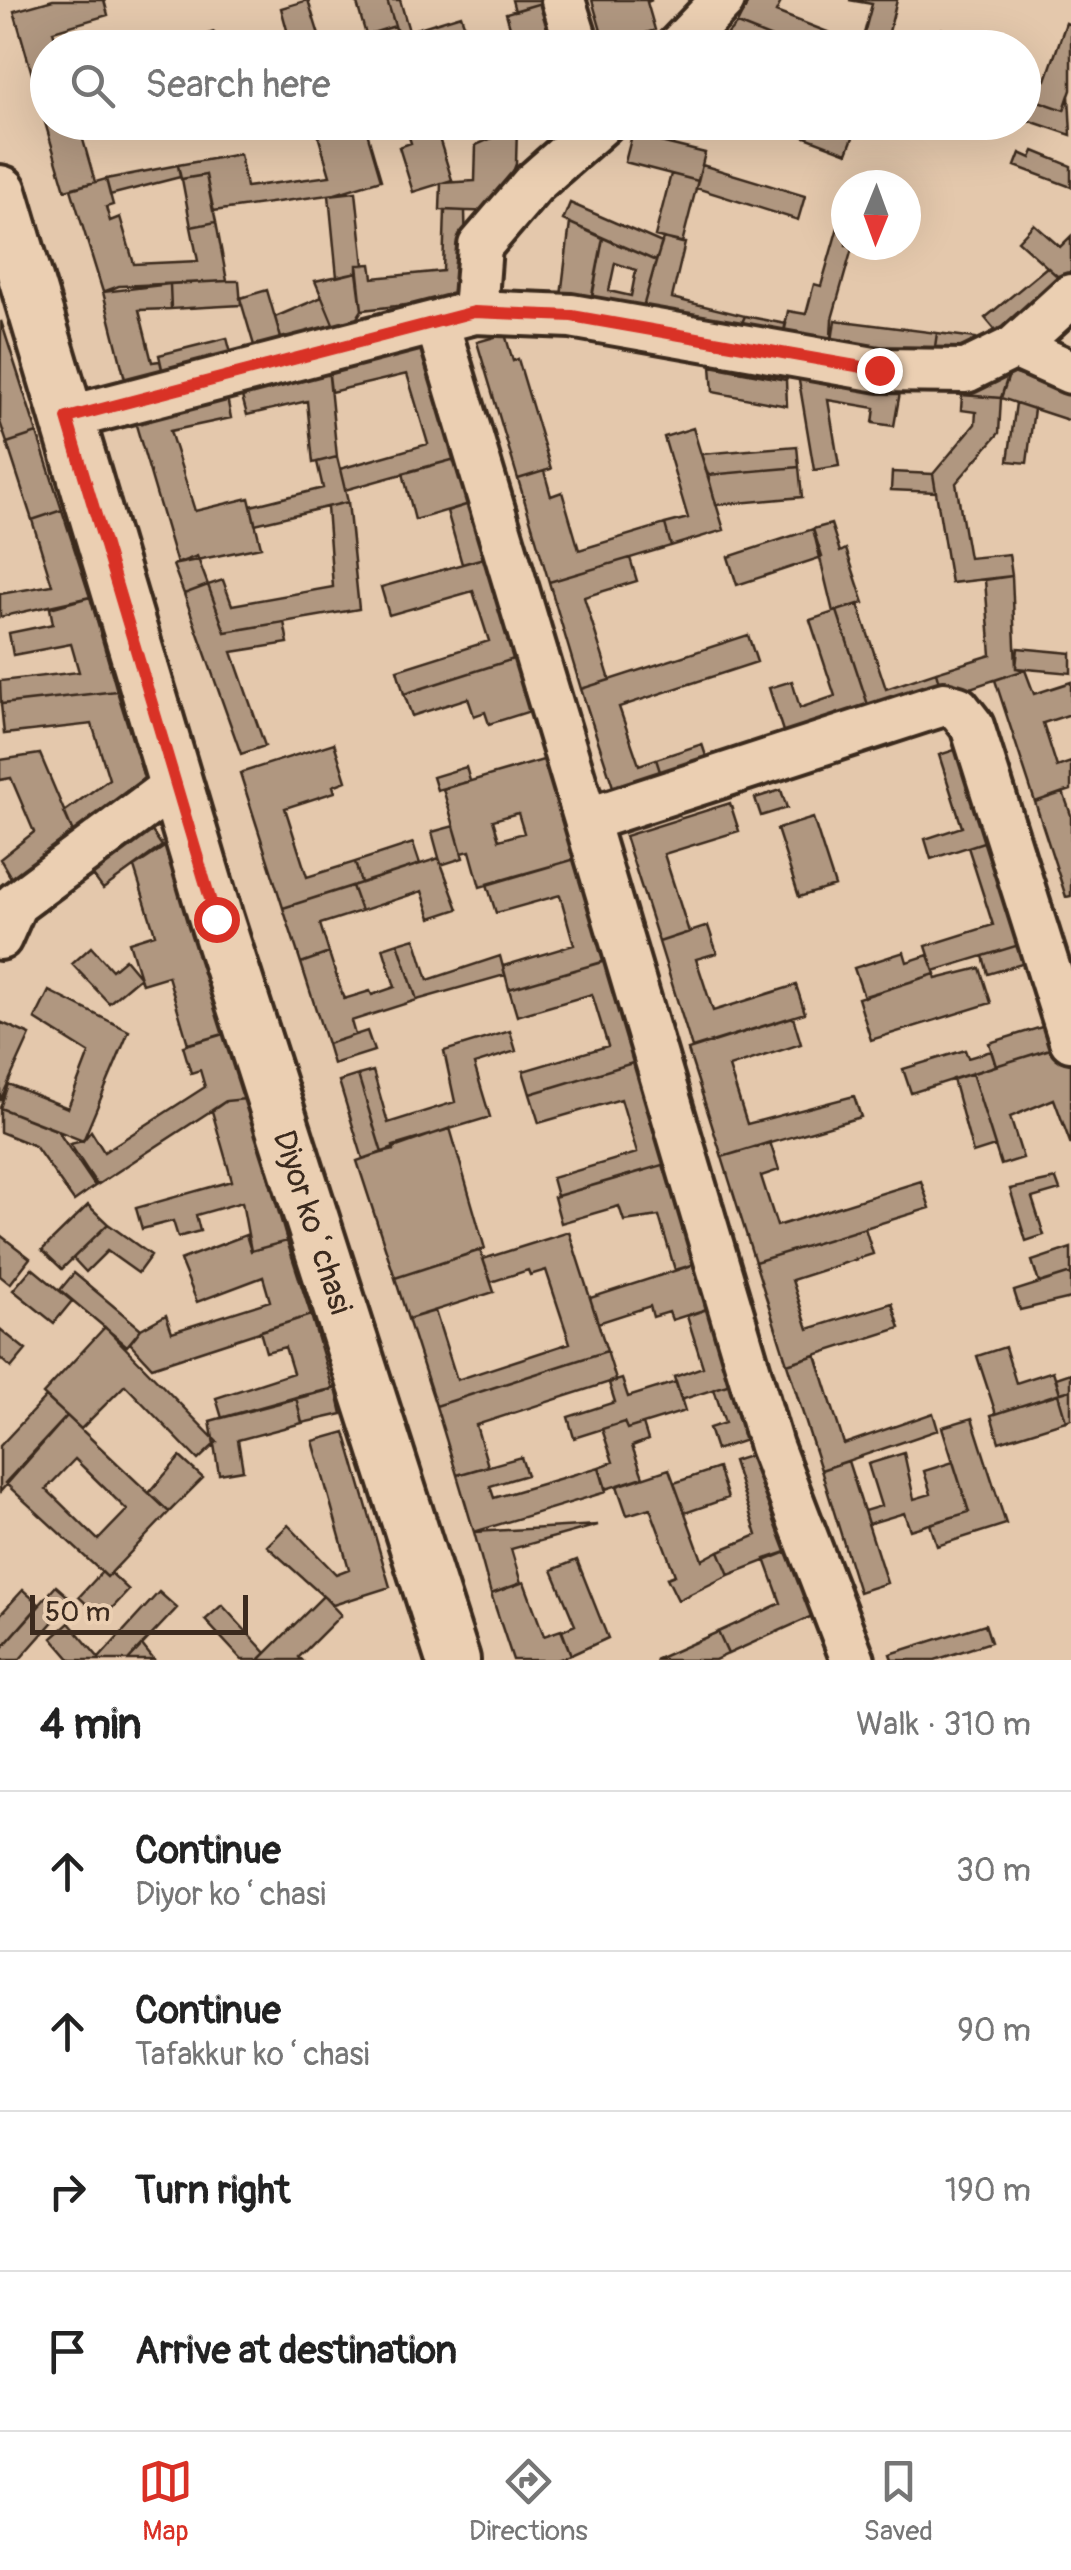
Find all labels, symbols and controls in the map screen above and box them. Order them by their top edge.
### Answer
search box [30,30,1041,140]
icon: search [65,58,120,113]
text: Search here [145,61,331,109]
north arrow [831,170,921,260]
route end [857,348,903,394]
route start [194,897,240,943]
street label: Diyor koʻchasi [264,1125,361,1319]
scale bar [30,1590,248,1634]
text: 50 m [45,1595,110,1630]
text: 4 min [40,1699,142,1751]
text: Walk · 310 m [856,1705,1031,1745]
text: Continue [135,1827,281,1875]
icon: ahead [40,1844,95,1899]
text: 30 m [956,1851,1031,1891]
text: Diyor koʻchasi [135,1875,326,1915]
text: Continue [135,1987,281,2035]
icon: ahead [40,2004,95,2059]
text: 90 m [957,2011,1031,2051]
text: Tafakkur koʻchasi [135,2035,369,2075]
icon: right [40,2164,95,2219]
text: Turn right [135,2167,290,2215]
text: 190 m [945,2171,1031,2211]
icon: arrive [40,2324,95,2379]
text: Arrive at destination [135,2327,457,2375]
tab: Map [138,2454,193,2549]
tab: Directions [469,2454,588,2549]
tab: Saved [864,2454,933,2549]

